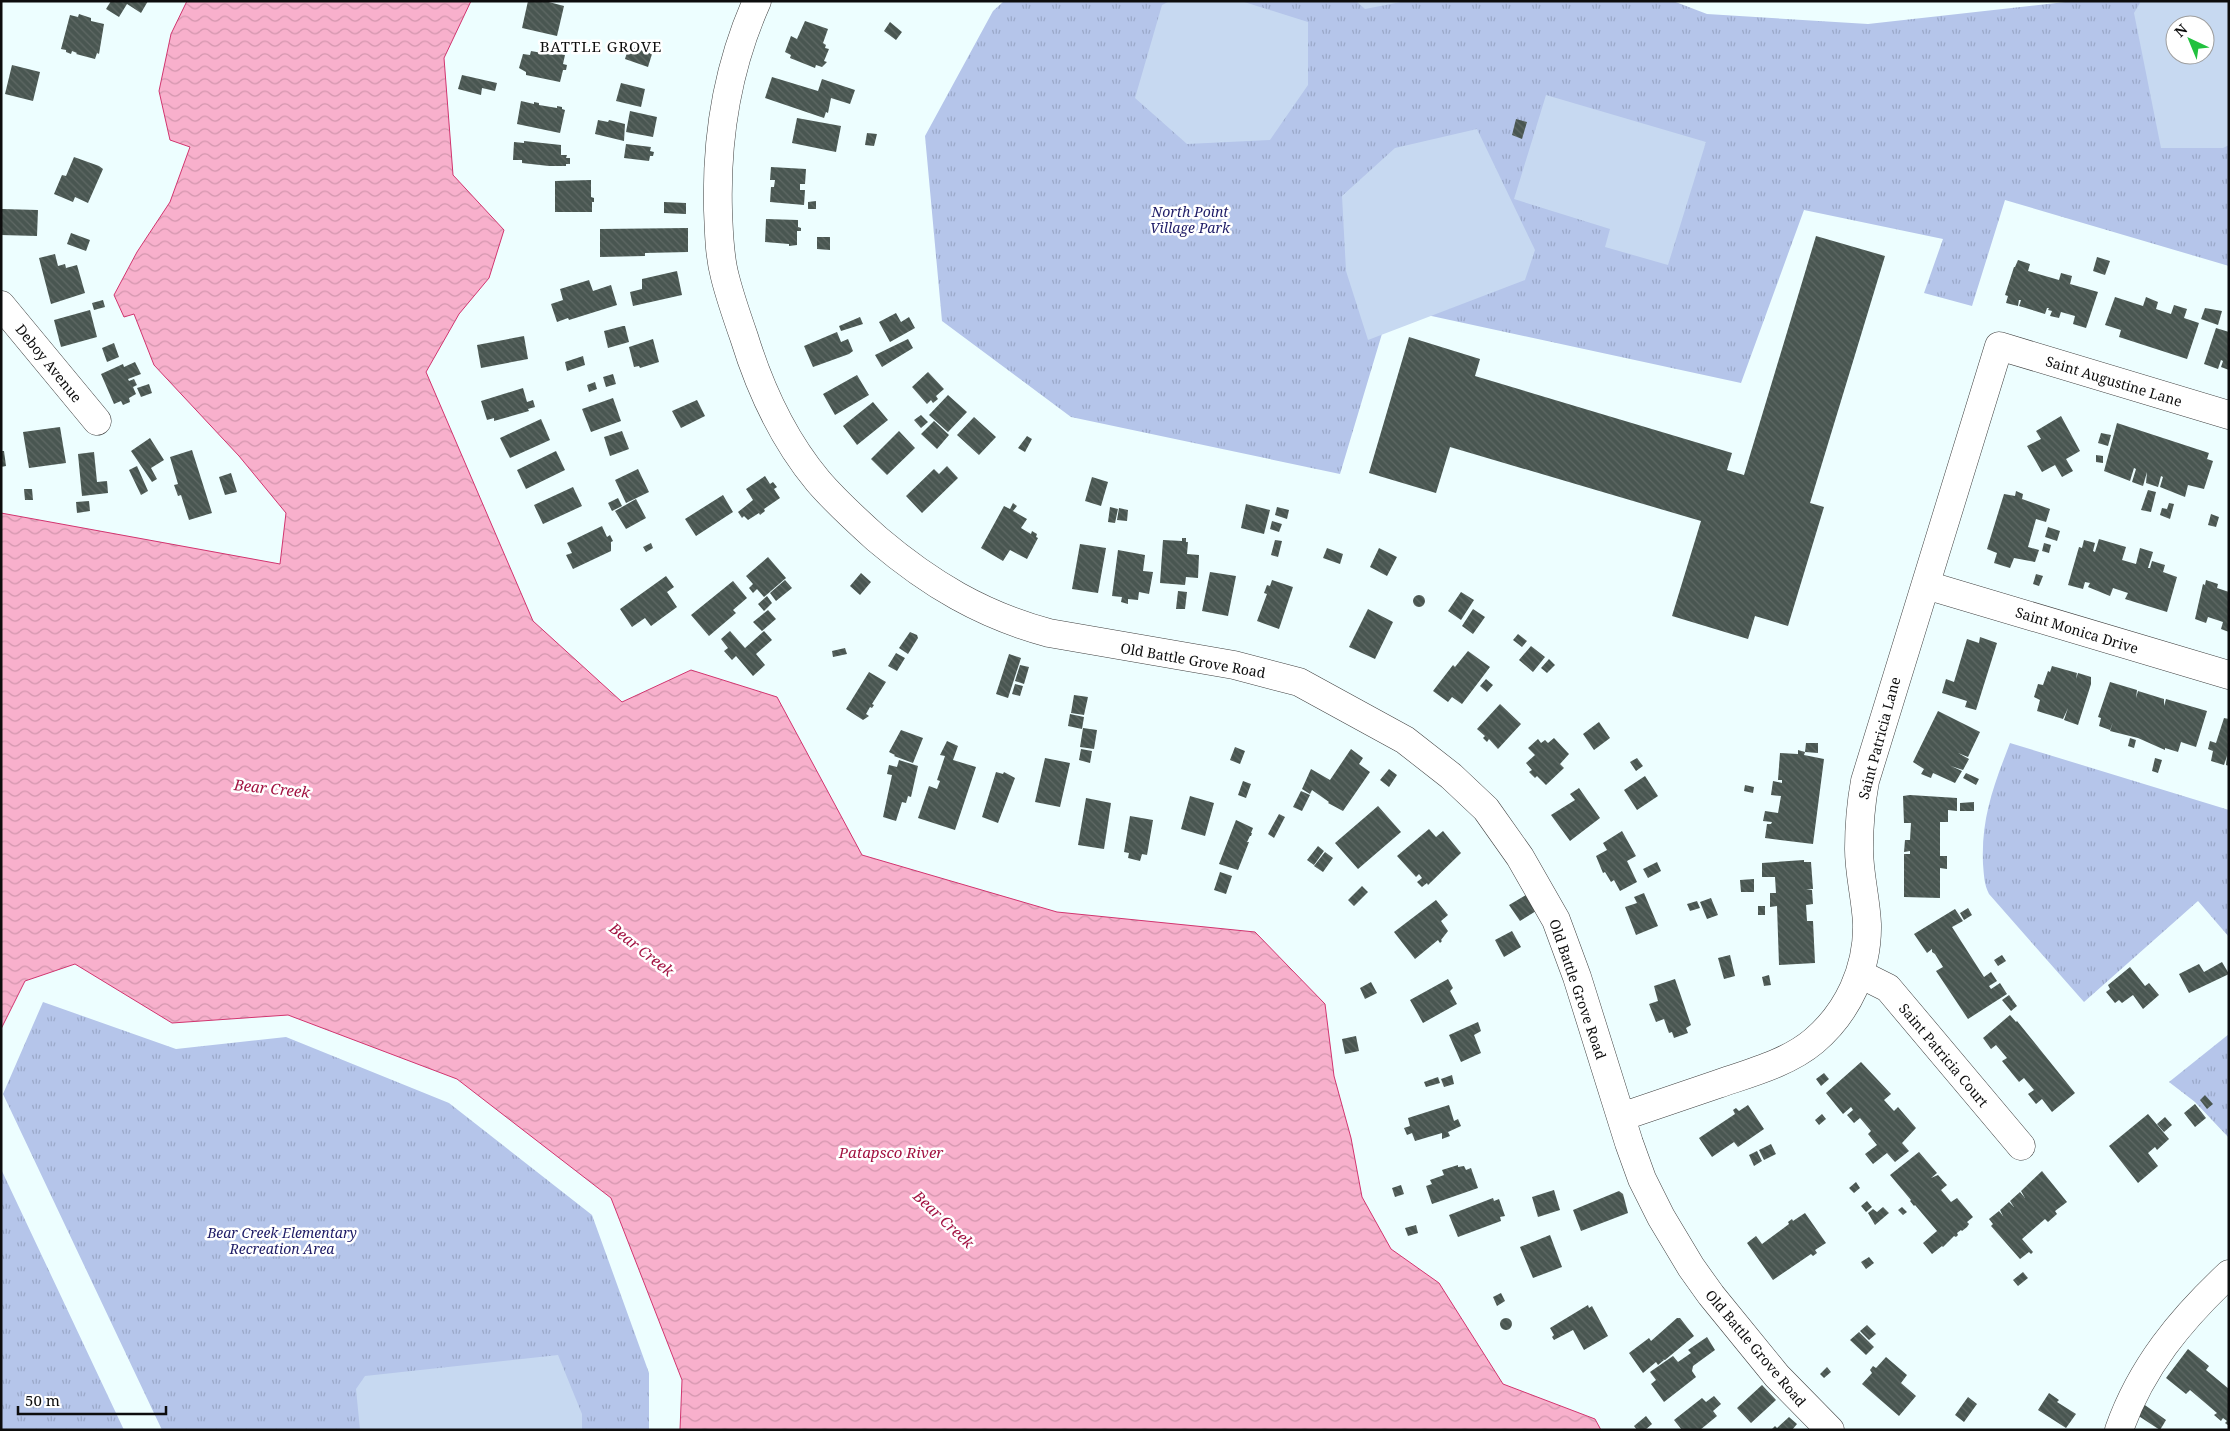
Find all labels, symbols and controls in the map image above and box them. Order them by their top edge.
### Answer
north arrow [2165,15,2215,65]
text: N [2170,20,2191,41]
district label: BATTLE GROVE [540,36,662,56]
park label: North Point Village Park [1150,202,1231,237]
street label: Deboy Avenue [12,320,86,406]
street label: Saint Augustine Lane [2044,351,2184,411]
street label: Saint Monica Drive [2013,602,2141,658]
street label: Old Battle Grove Road [1119,638,1267,682]
street label: Saint Patricia Lane [1854,675,1904,801]
water label: Bear Creek [232,774,311,802]
street label: Old Battle Grove Road [1545,916,1611,1062]
water label: Bear Creek [605,917,679,981]
street label: Saint Patricia Court [1895,999,1993,1111]
water label: Patapsco River [838,1142,944,1162]
water label: Bear Creek [909,1185,979,1253]
park label: Bear Creek Elementary Recreation Area [206,1223,357,1258]
street label: Old Battle Grove Road [1701,1286,1811,1411]
scale bar [18,1384,165,1416]
text: 50 m [25,1390,60,1410]

